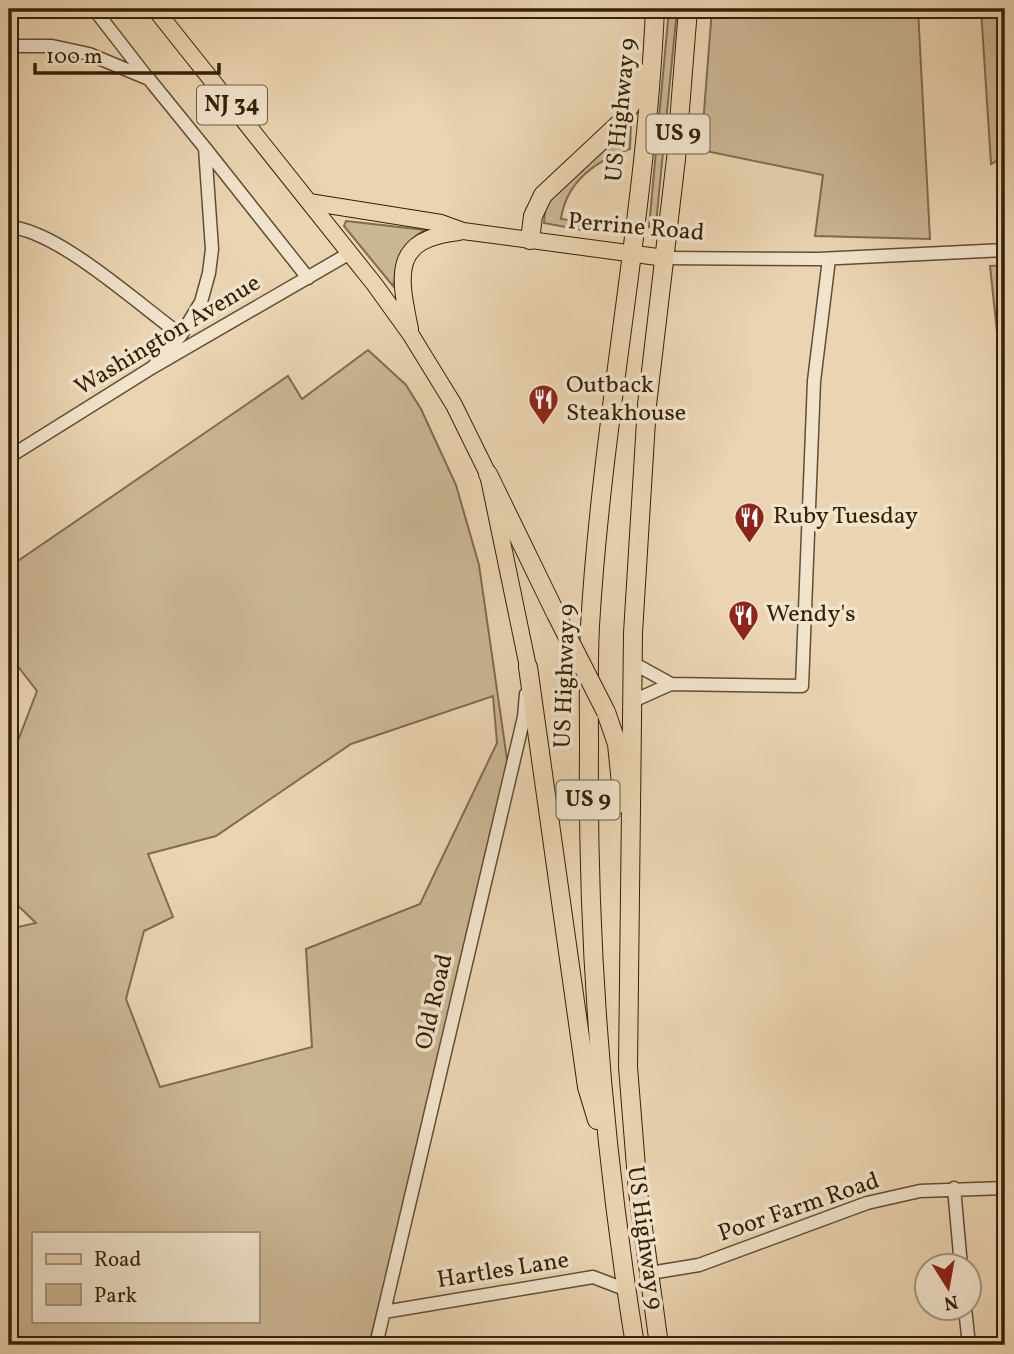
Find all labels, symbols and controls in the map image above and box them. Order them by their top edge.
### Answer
scale bar [35,32,219,76]
street label: US Highway 9 [598,36,646,184]
text: 100 m [46,43,103,72]
road number: NJ 34 [197,86,267,124]
road number: US 9 [646,114,710,154]
street label: Perrine Road [566,205,706,251]
street label: Washington Avenue [69,267,267,405]
place label: Outback Steakhouse [566,369,686,431]
restaurant icon: Outback Steakhouse [526,383,560,427]
restaurant icon: Ruby Tuesday [733,500,767,544]
place label: Ruby Tuesday [773,500,918,534]
restaurant icon: Wendy's [726,598,760,642]
place label: Wendy's [766,598,855,632]
street label: US Highway 9 [546,603,586,749]
road number: US 9 [556,780,620,820]
street label: Old Road [407,951,463,1053]
street label: US Highway 9 [617,1164,671,1312]
street label: Poor Farm Road [714,1165,884,1251]
legend [32,1232,259,1322]
street label: Hartles Lane [435,1244,571,1298]
text: Road [94,1246,141,1275]
north arrow [912,1252,982,1322]
text: Park [94,1282,137,1311]
text: N [941,1288,960,1316]

